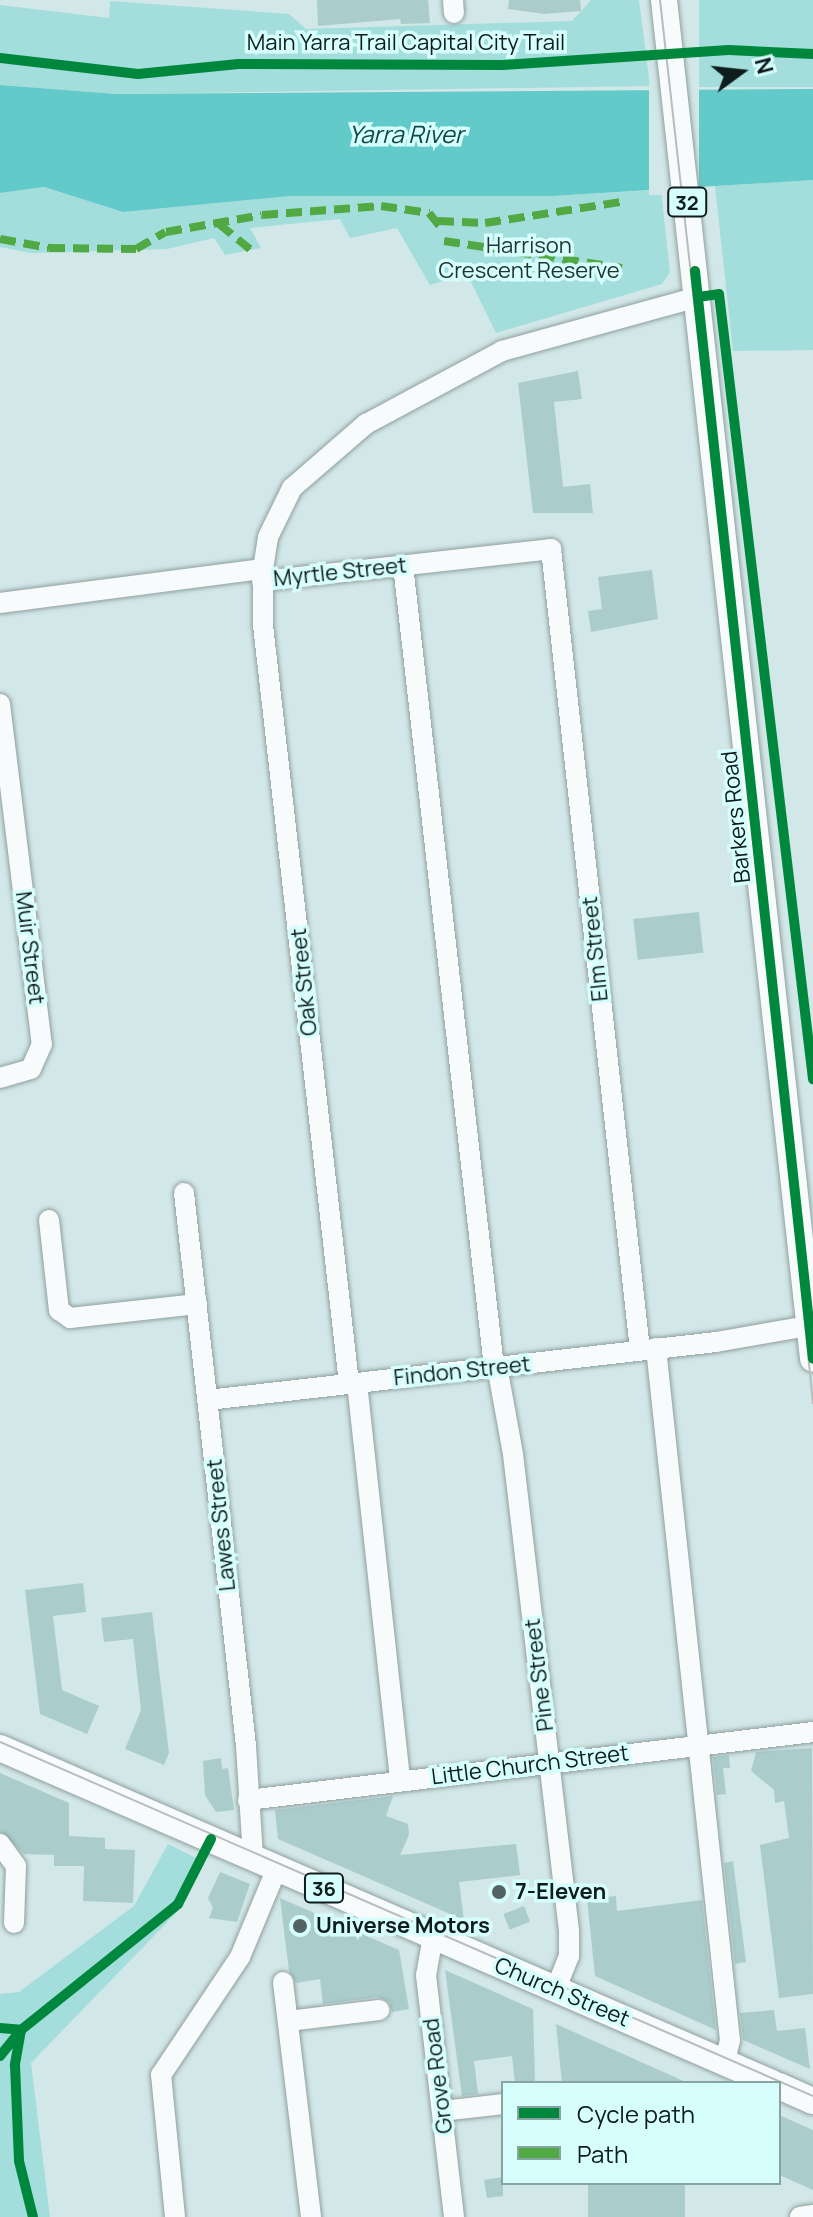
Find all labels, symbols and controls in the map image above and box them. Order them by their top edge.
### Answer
street label: Main Yarra Trail Capital City Trail [247,30,565,56]
north arrow [701,32,781,112]
text: N [748,54,781,77]
water label: Yarra River [349,120,463,148]
road number: 32 [667,186,707,218]
park label: Harrison Crescent Reserve [438,232,620,284]
street label: Myrtle Street [272,552,408,592]
street label: Barkers Road [716,750,756,884]
street label: Muir Street [10,890,50,1006]
street label: Elm Street [576,895,614,1003]
street label: Oak Street [285,927,323,1037]
street label: Findon Street [392,1351,532,1391]
street label: Lawes Street [201,1458,241,1592]
street label: Pine Street [519,1617,559,1733]
street label: Little Church Street [430,1740,630,1790]
road number: 36 [302,1872,346,1904]
place label: 7-Eleven [515,1879,606,1905]
marker: 7-Eleven [490,1883,508,1901]
place label: Universe Motors [316,1913,490,1939]
marker: Universe Motors [291,1917,309,1935]
street label: Church Street [491,1952,633,2032]
street label: Grove Road [418,2017,458,2135]
legend [501,2081,781,2185]
text: Cycle path [577,2097,695,2130]
text: Path [577,2137,628,2170]

